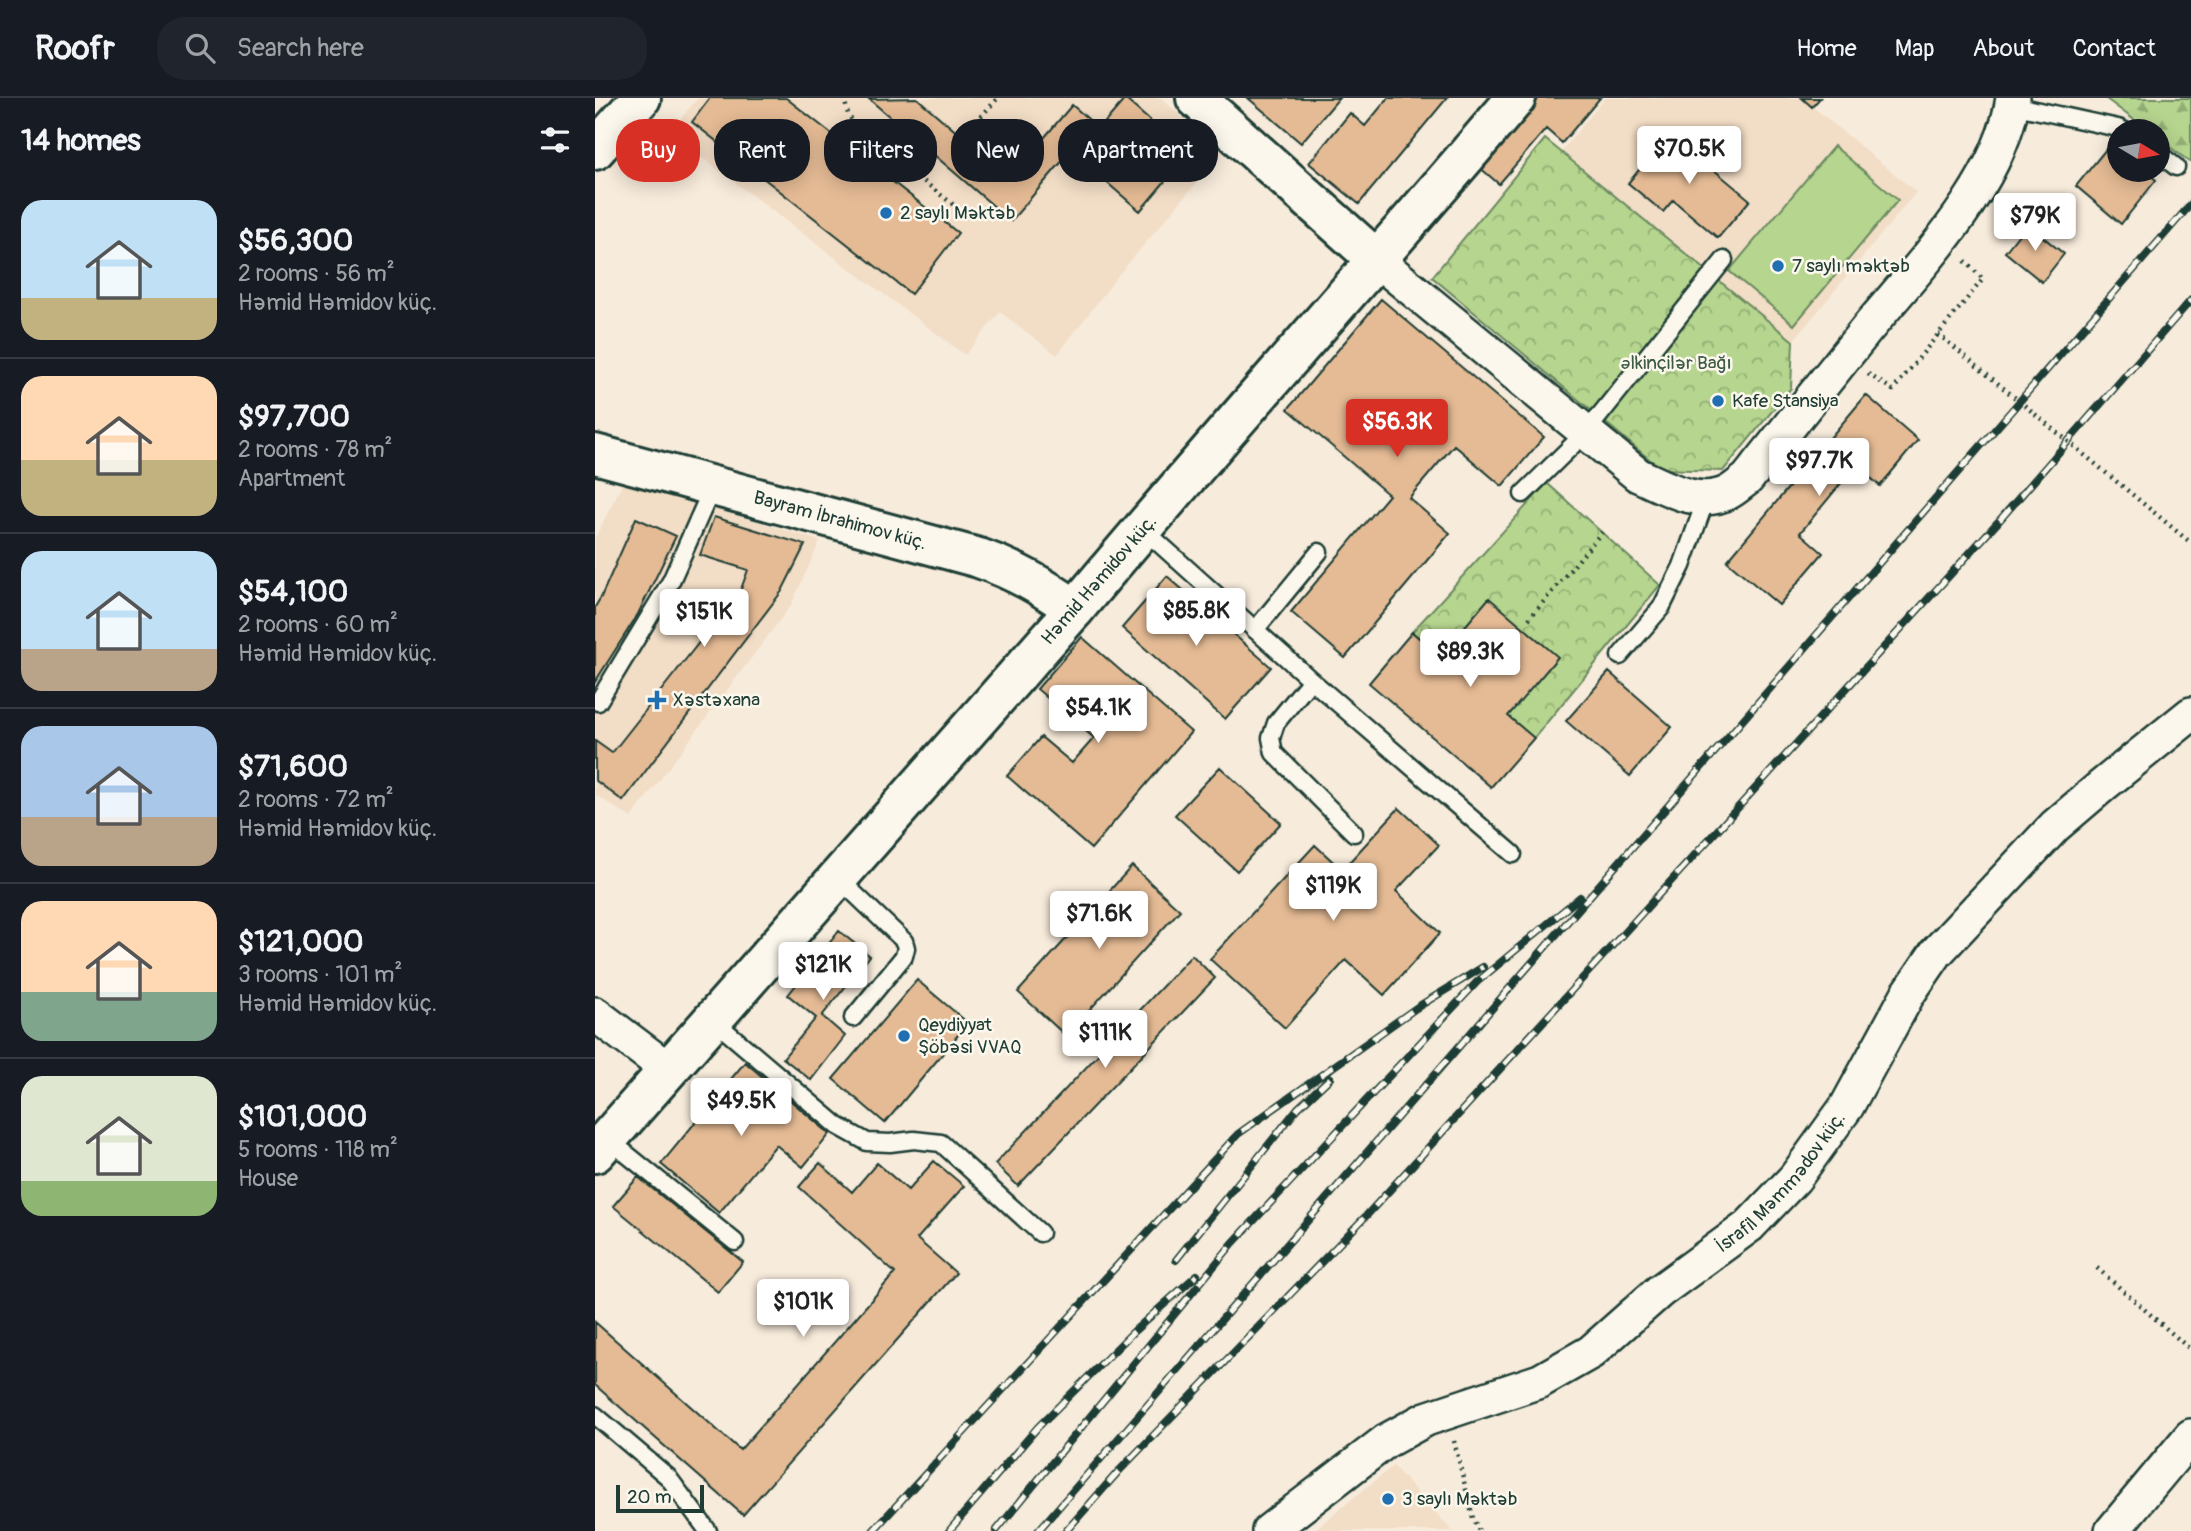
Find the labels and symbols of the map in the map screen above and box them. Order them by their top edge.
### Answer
north arrow [2107,119,2170,182]
pin: $70.5K [1632,126,1746,186]
pin: $79K [1994,194,2076,253]
place label: 2 saylı Məktəb [900,201,1015,225]
marker: 2 saylı Məktəb [878,205,894,221]
place label: 7 saylı məktəb [1792,254,1910,278]
marker: 7 saylı məktəb [1770,258,1786,274]
park label: Əlkinçilər Bağı [1620,351,1732,375]
place label: Kafe Stansiya [1732,389,1839,413]
marker: Kafe Stansiya [1710,393,1726,409]
pin: $56.3K [1340,400,1454,459]
pin: $97.7K [1762,438,1876,498]
street label: Bayram İbrahimov küç. [751,486,929,555]
street label: Həmid Həmidov küç. [1036,510,1162,650]
pin: $85.8K [1139,588,1253,648]
pin: $151K [655,589,753,649]
pin: $89.3K [1413,630,1527,689]
pin: $54.1K [1041,686,1155,745]
place label: Xəstəxana [673,688,760,712]
marker: Xəstəxana [647,690,667,710]
pin: $119K [1284,864,1382,923]
pin: $71.6K [1042,892,1156,951]
pin: $121K [774,942,872,1002]
pin: $111K [1056,1010,1154,1070]
place label: Qeydiyyat Şöbəsi VVAQ [918,1013,1022,1059]
marker: Qeydiyyat Şöbəsi VVAQ [896,1028,912,1044]
pin: $49.5K [684,1079,798,1138]
street label: İsrafil Məmmədov küç. [1711,1107,1851,1258]
pin: $101K [754,1280,852,1339]
scale bar [616,1482,703,1514]
place label: 3 saylı Məktəb [1402,1487,1517,1511]
marker: 3 saylı Məktəb [1380,1491,1396,1507]

